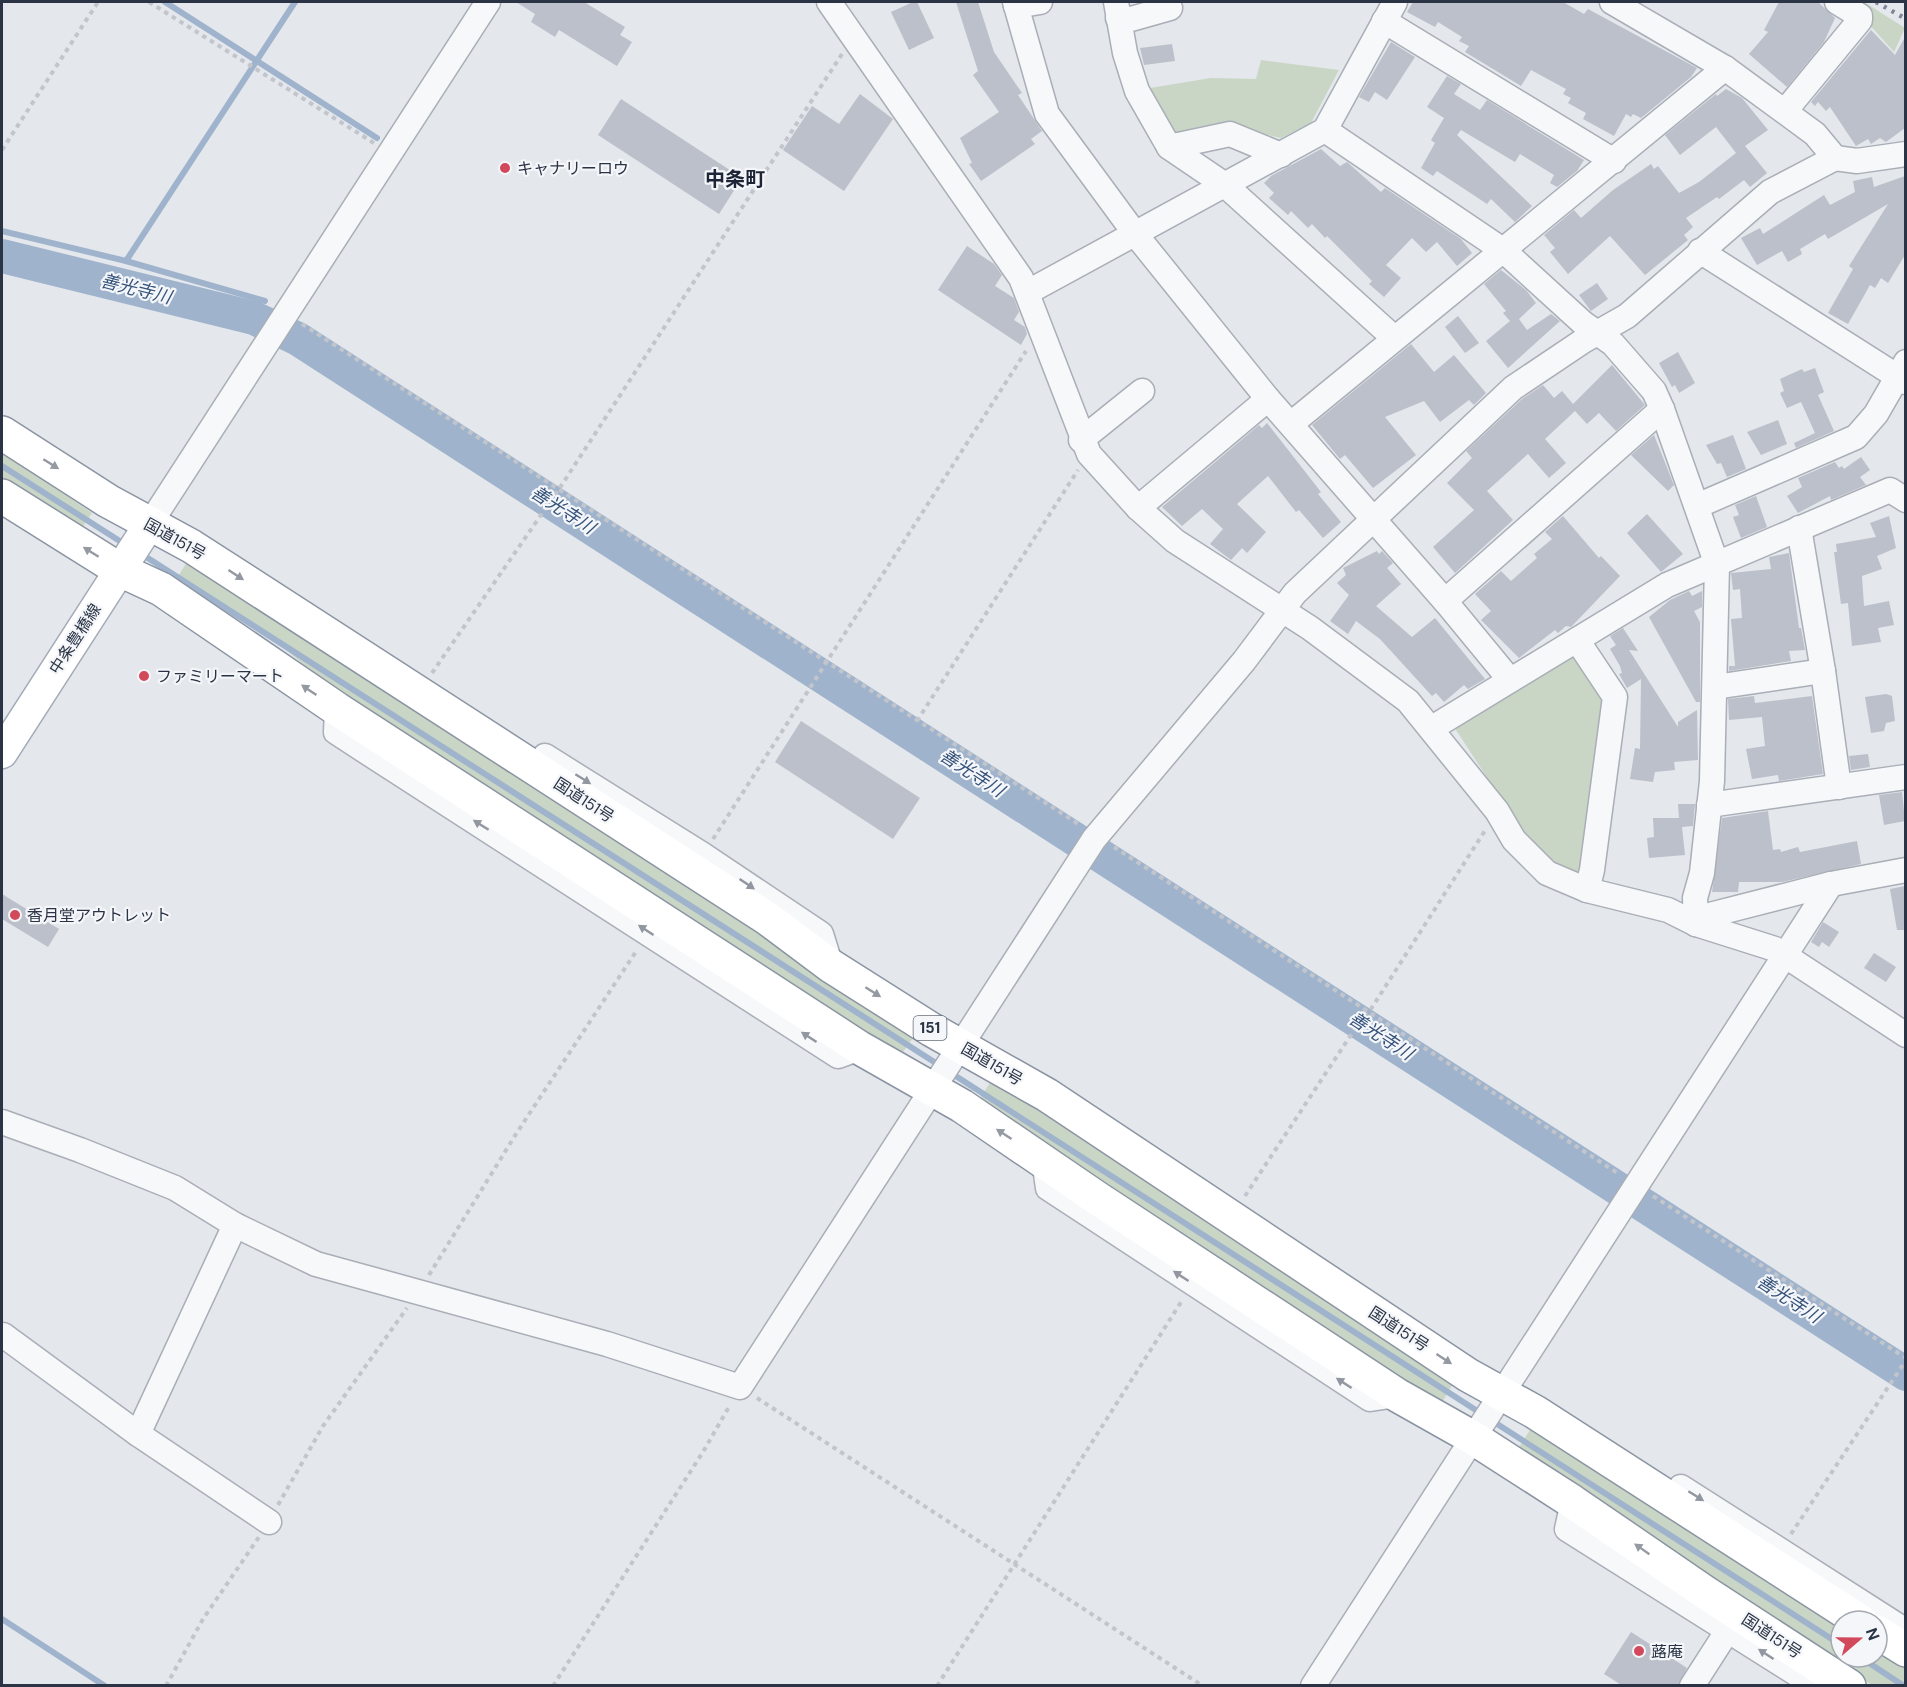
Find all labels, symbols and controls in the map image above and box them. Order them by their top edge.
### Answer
place label: キャナリーロウ [517,158,629,179]
marker: キャナリーロウ [498,161,512,175]
district label: 中条町 [705,166,765,192]
water label: 善光寺川 [98,269,176,310]
one-way arrow [43,459,59,470]
water label: 善光寺川 [526,480,601,541]
street label: 国道151号 [140,513,210,565]
one-way arrow [83,547,99,558]
one-way arrow [228,570,244,581]
street label: 中条豊橋線 [44,600,106,678]
place label: ファミリーマート [156,666,284,687]
marker: ファミリーマート [137,669,151,683]
one-way arrow [301,684,317,696]
water label: 善光寺川 [935,743,1010,804]
street label: 国道151号 [550,773,618,827]
one-way arrow [575,774,591,785]
one-way arrow [473,820,489,831]
one-way arrow [739,879,755,890]
place label: 香月堂アウトレット [27,905,171,926]
marker: 香月堂アウトレット [8,908,22,922]
one-way arrow [638,925,654,936]
one-way arrow [865,987,881,998]
water label: 善光寺川 [1344,1006,1419,1067]
road number: 151 [914,1016,946,1040]
one-way arrow [801,1032,817,1043]
street label: 国道151号 [957,1038,1027,1090]
one-way arrow [996,1128,1012,1139]
water label: 善光寺川 [1752,1269,1827,1330]
one-way arrow [1173,1270,1189,1281]
street label: 国道151号 [1365,1302,1433,1356]
one-way arrow [1435,1353,1452,1364]
one-way arrow [1336,1377,1352,1388]
one-way arrow [1688,1490,1704,1501]
one-way arrow [1635,1543,1651,1555]
street label: 国道151号 [1738,1609,1806,1663]
north arrow [1829,1609,1889,1669]
text: N [1861,1625,1884,1643]
place label: 蕗庵 [1651,1641,1683,1662]
marker: 蕗庵 [1632,1644,1646,1658]
one-way arrow [1759,1648,1775,1660]

